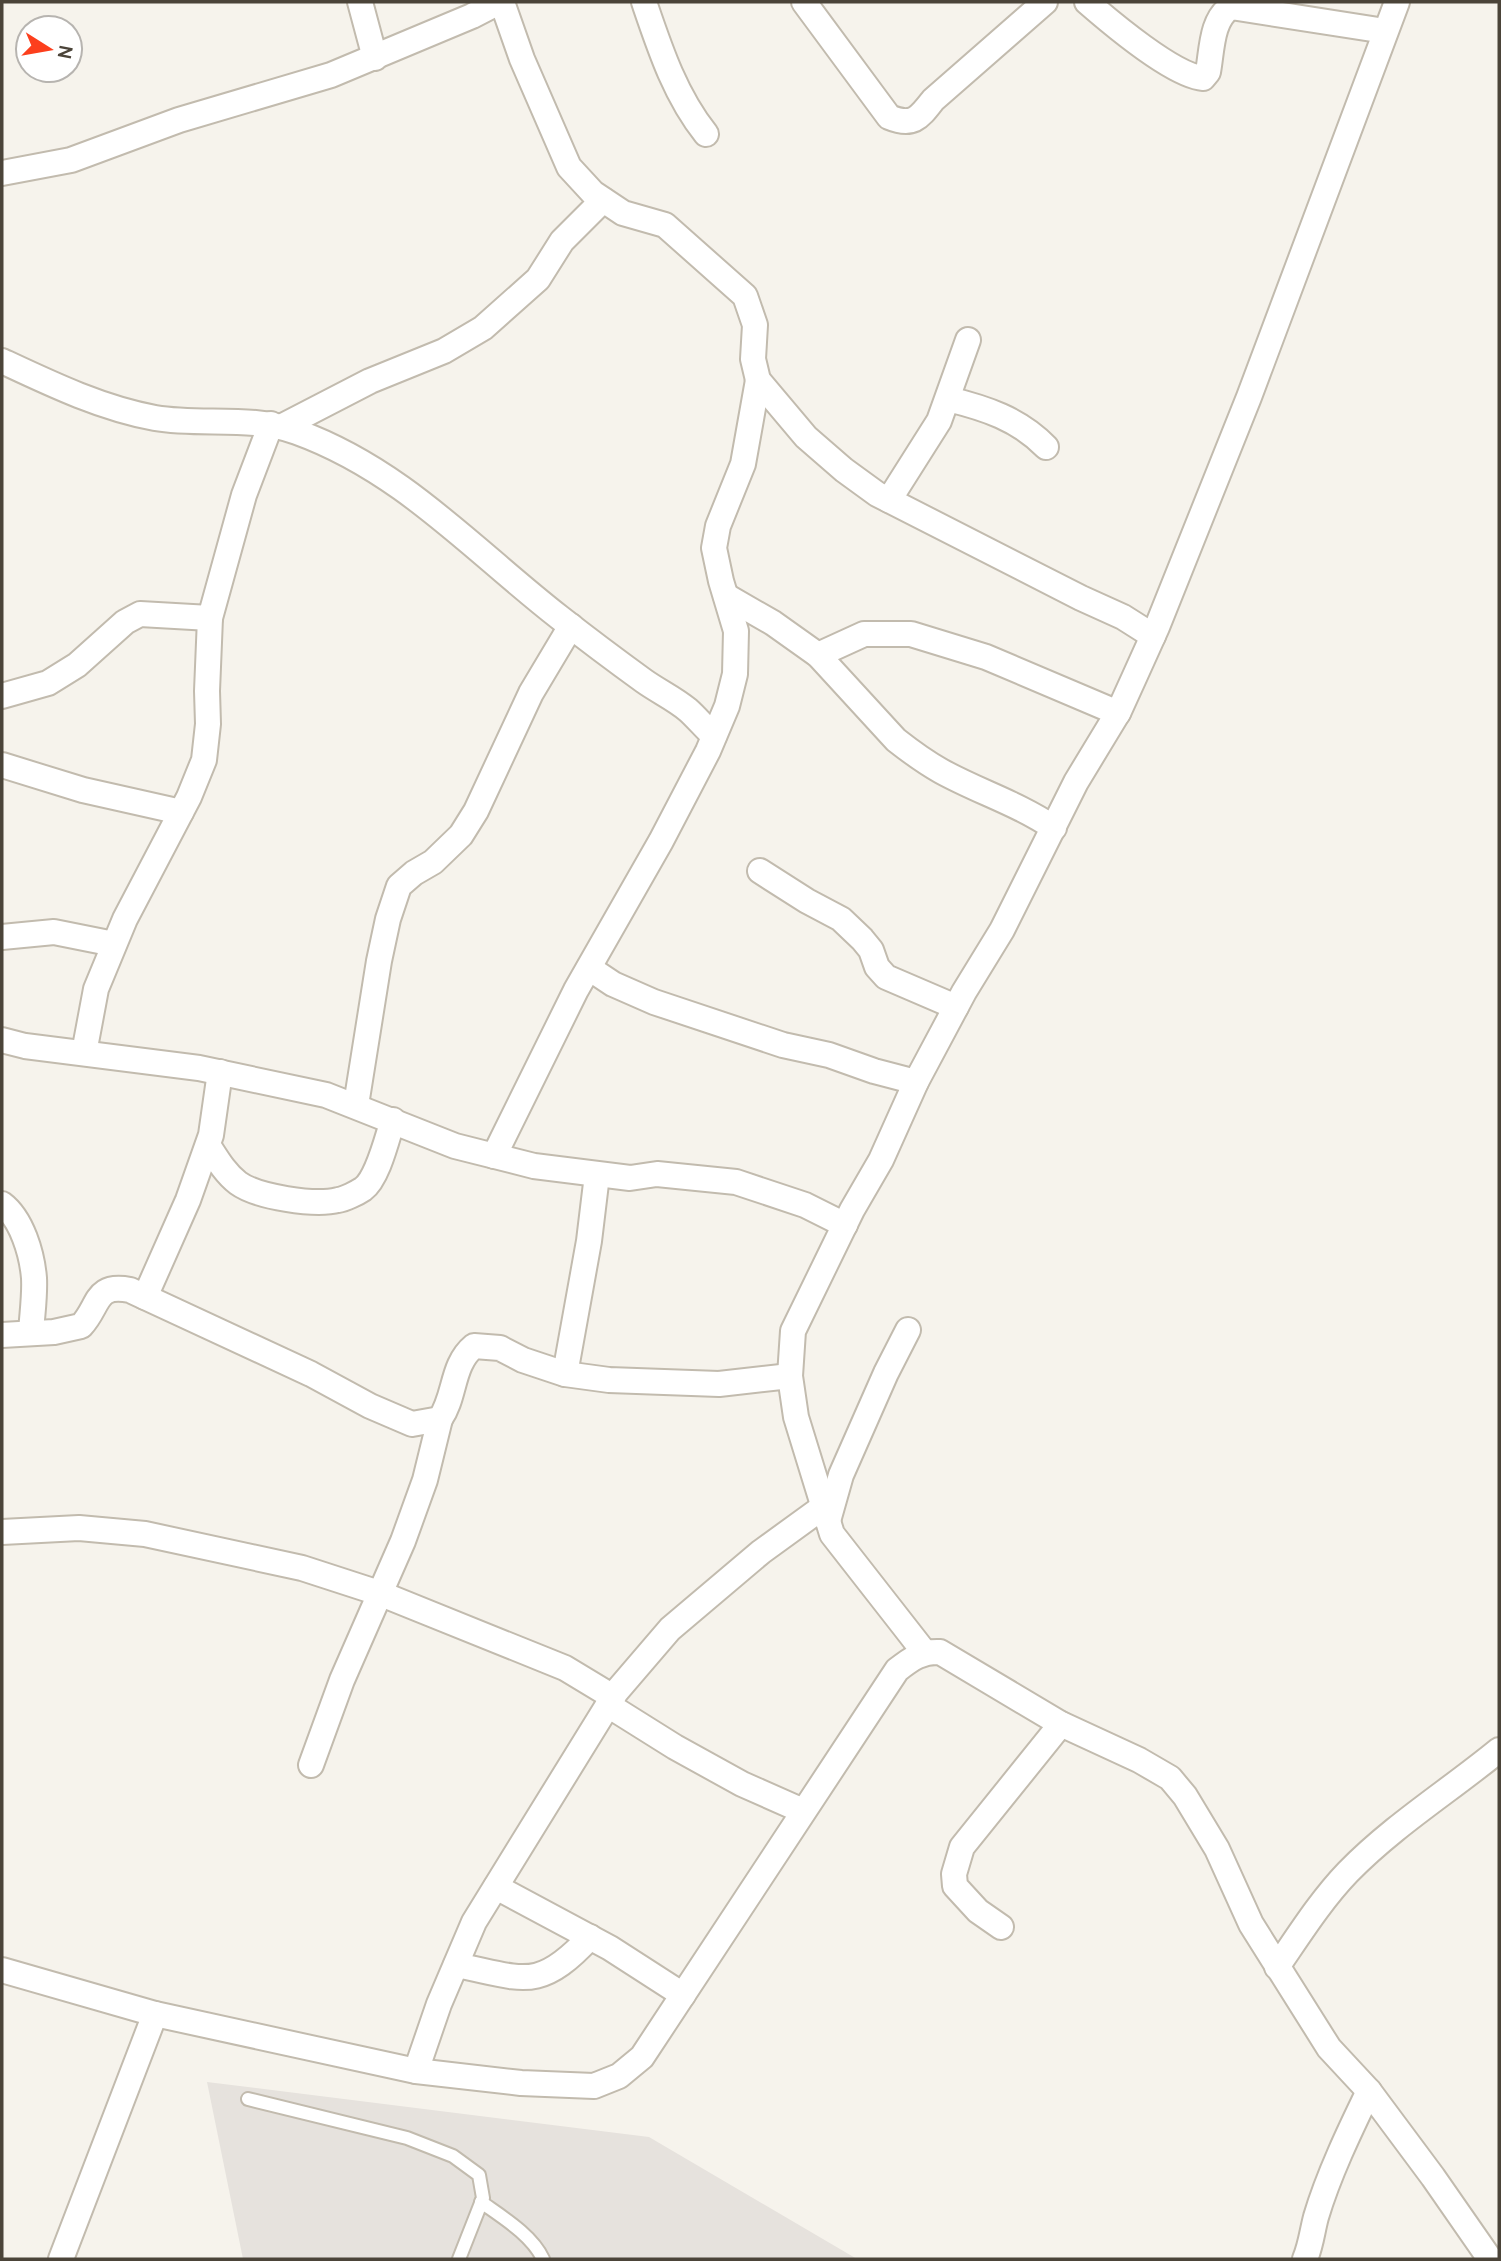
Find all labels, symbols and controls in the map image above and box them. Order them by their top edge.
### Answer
north arrow [14,14,84,84]
text: N [53,43,78,61]

